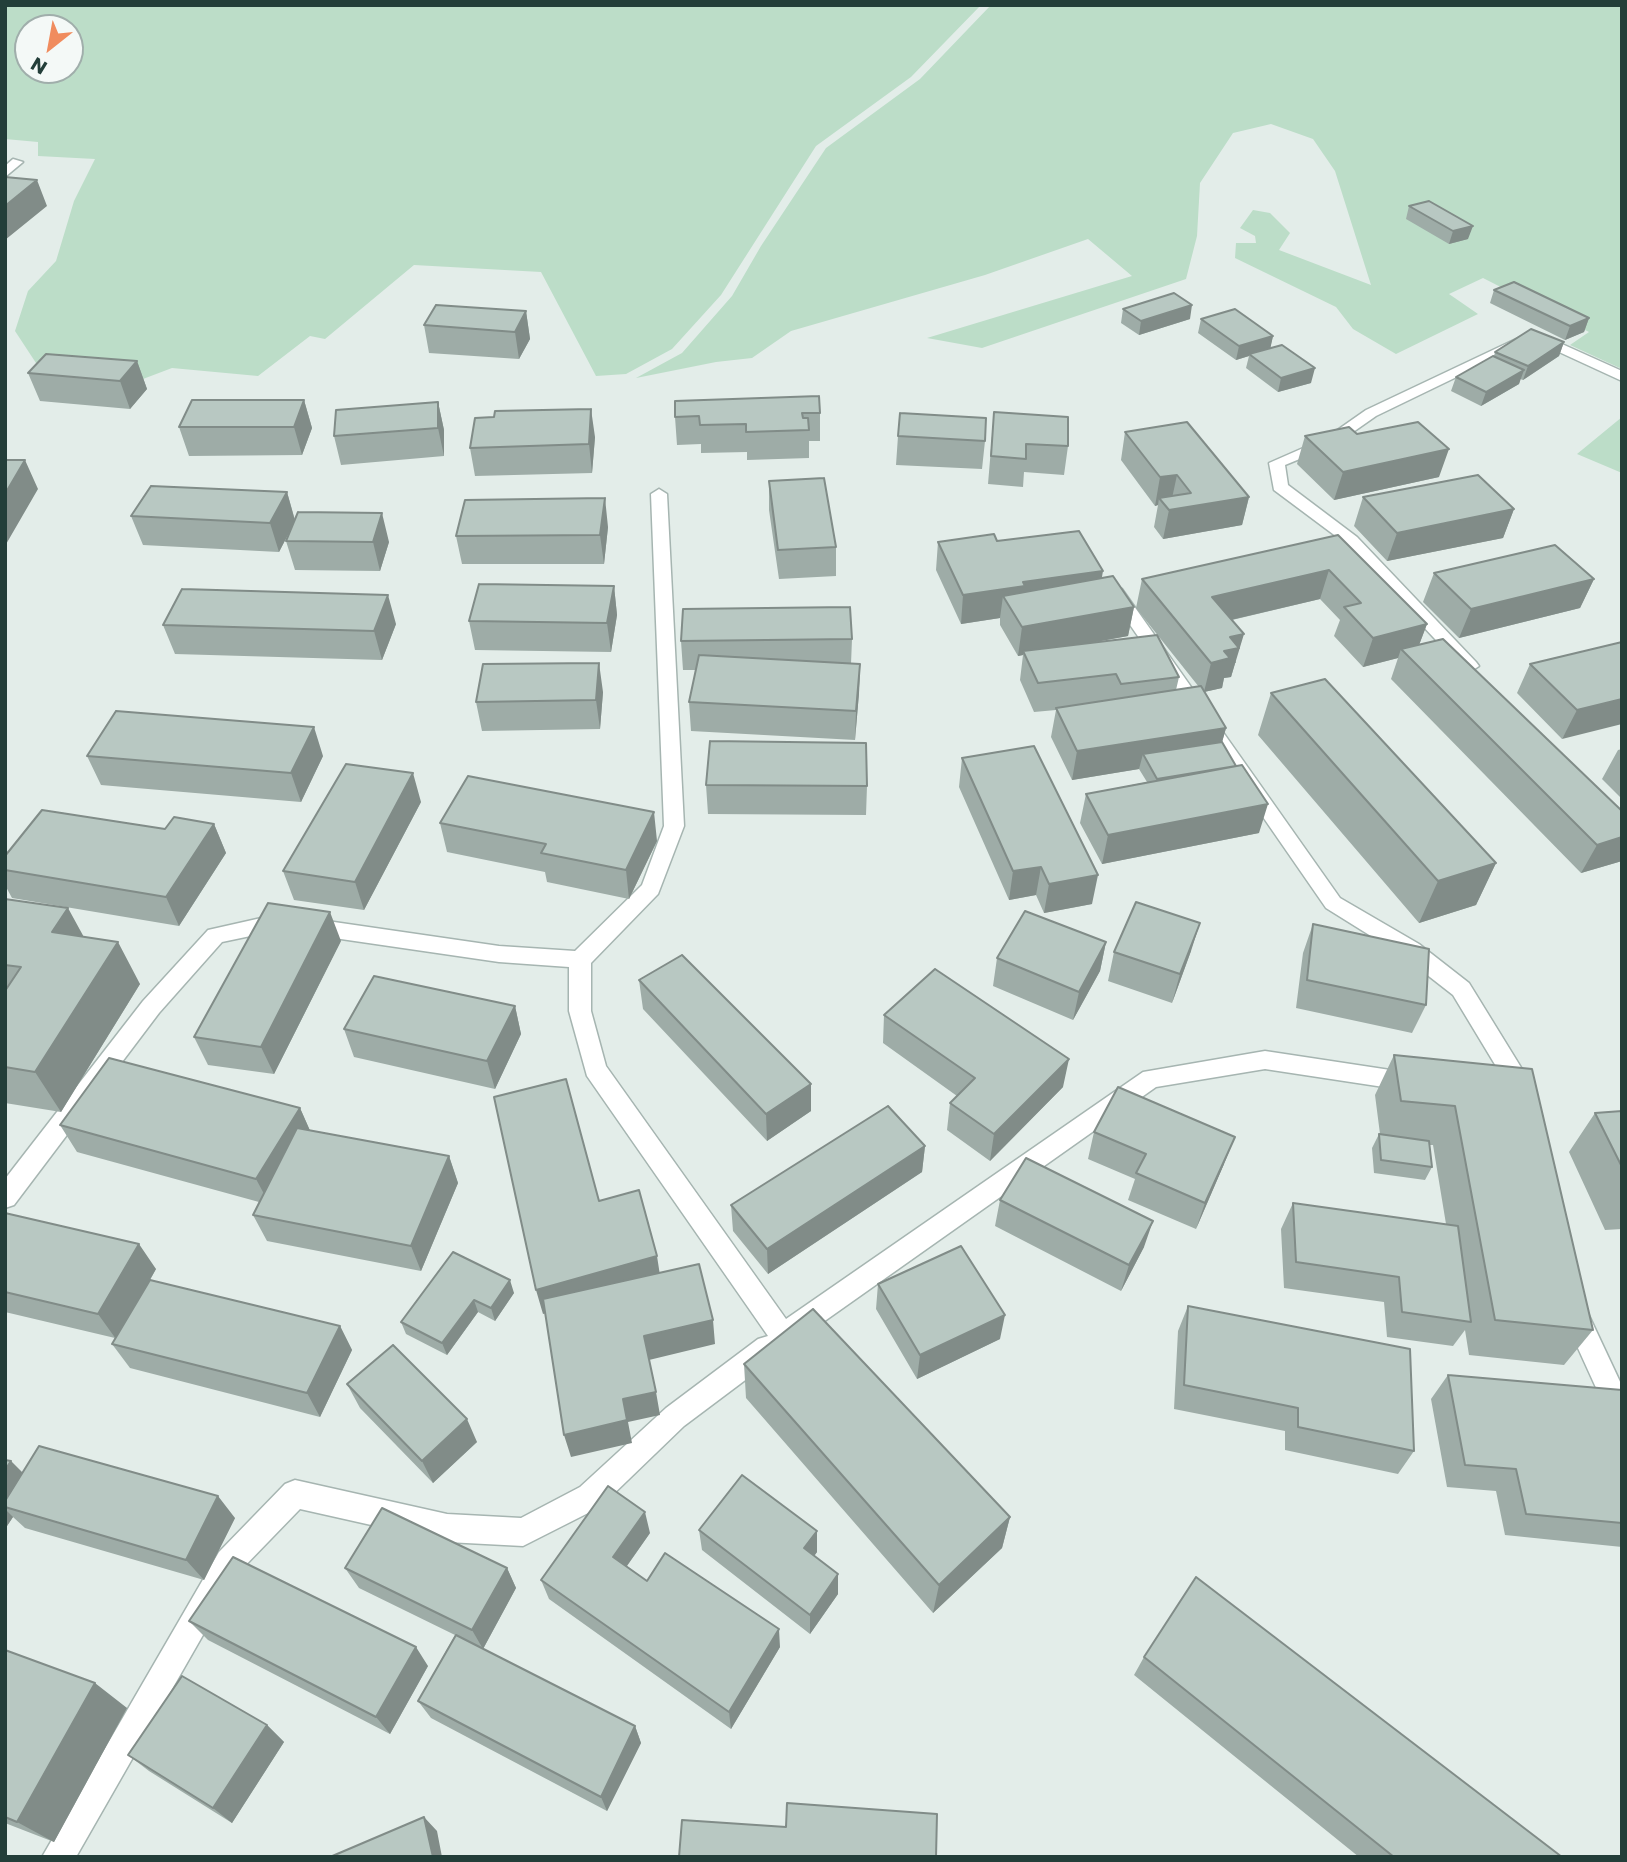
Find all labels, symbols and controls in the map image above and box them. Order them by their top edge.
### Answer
north arrow [14,14,84,84]
text: N [26,50,52,81]

